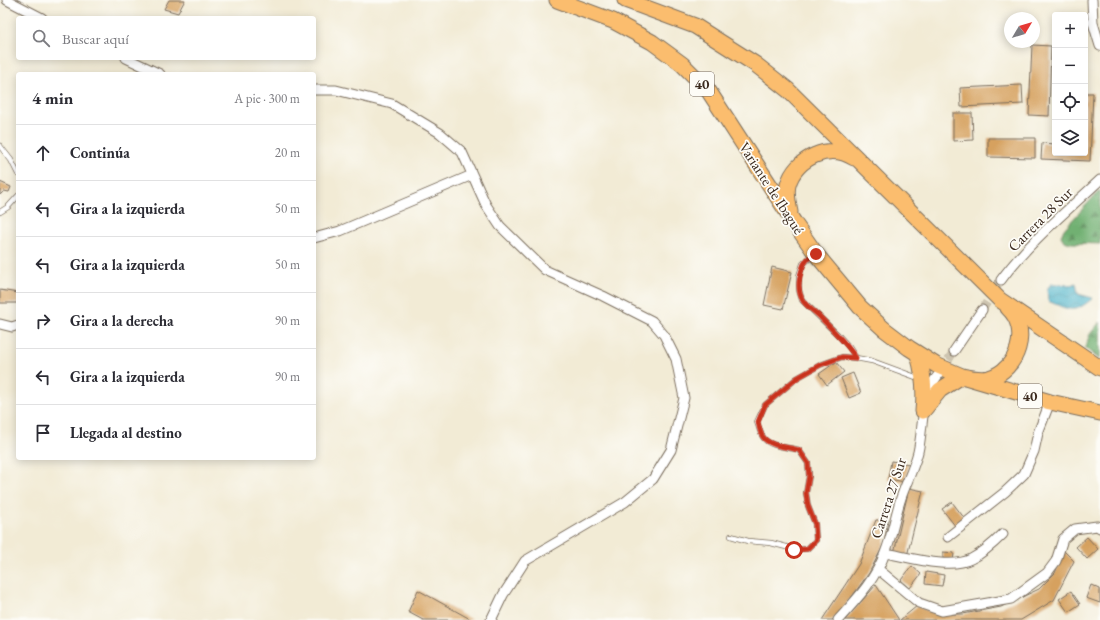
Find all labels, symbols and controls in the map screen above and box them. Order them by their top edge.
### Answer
north arrow [1004,12,1040,48]
map controls [1052,12,1088,156]
button: + [1052,12,1088,48]
search box [16,16,316,60]
icon: search [30,27,52,49]
text: Buscar aquí [62,29,129,48]
button: − [1052,48,1088,84]
road number: 40 [690,72,714,96]
button: locate [1052,84,1088,120]
text: 4 min [32,87,73,109]
text: A pie · 300 m [234,90,300,107]
button: layers [1052,120,1088,156]
street label: Variante de Ibagué [735,138,809,238]
icon: ahead [32,142,54,164]
text: Continúa [70,143,130,162]
text: 20 m [275,144,300,161]
street label: Carrera 28 Sur [1004,183,1076,255]
icon: left [32,198,54,220]
text: Gira a la izquierda [70,199,185,218]
text: 50 m [275,200,300,217]
route end [807,245,825,263]
icon: left [32,254,54,276]
text: Gira a la izquierda [70,255,185,274]
text: 50 m [275,256,300,273]
icon: right [32,310,54,332]
text: Gira a la derecha [70,311,174,330]
text: 90 m [275,312,300,329]
icon: left [32,366,54,388]
text: Gira a la izquierda [70,367,185,386]
text: 90 m [275,368,300,385]
road number: 40 [1018,384,1042,408]
icon: arrive [32,422,54,444]
text: Llegada al destino [70,423,182,442]
street label: Carrera 27 Sur [866,455,910,541]
route start [785,541,803,559]

